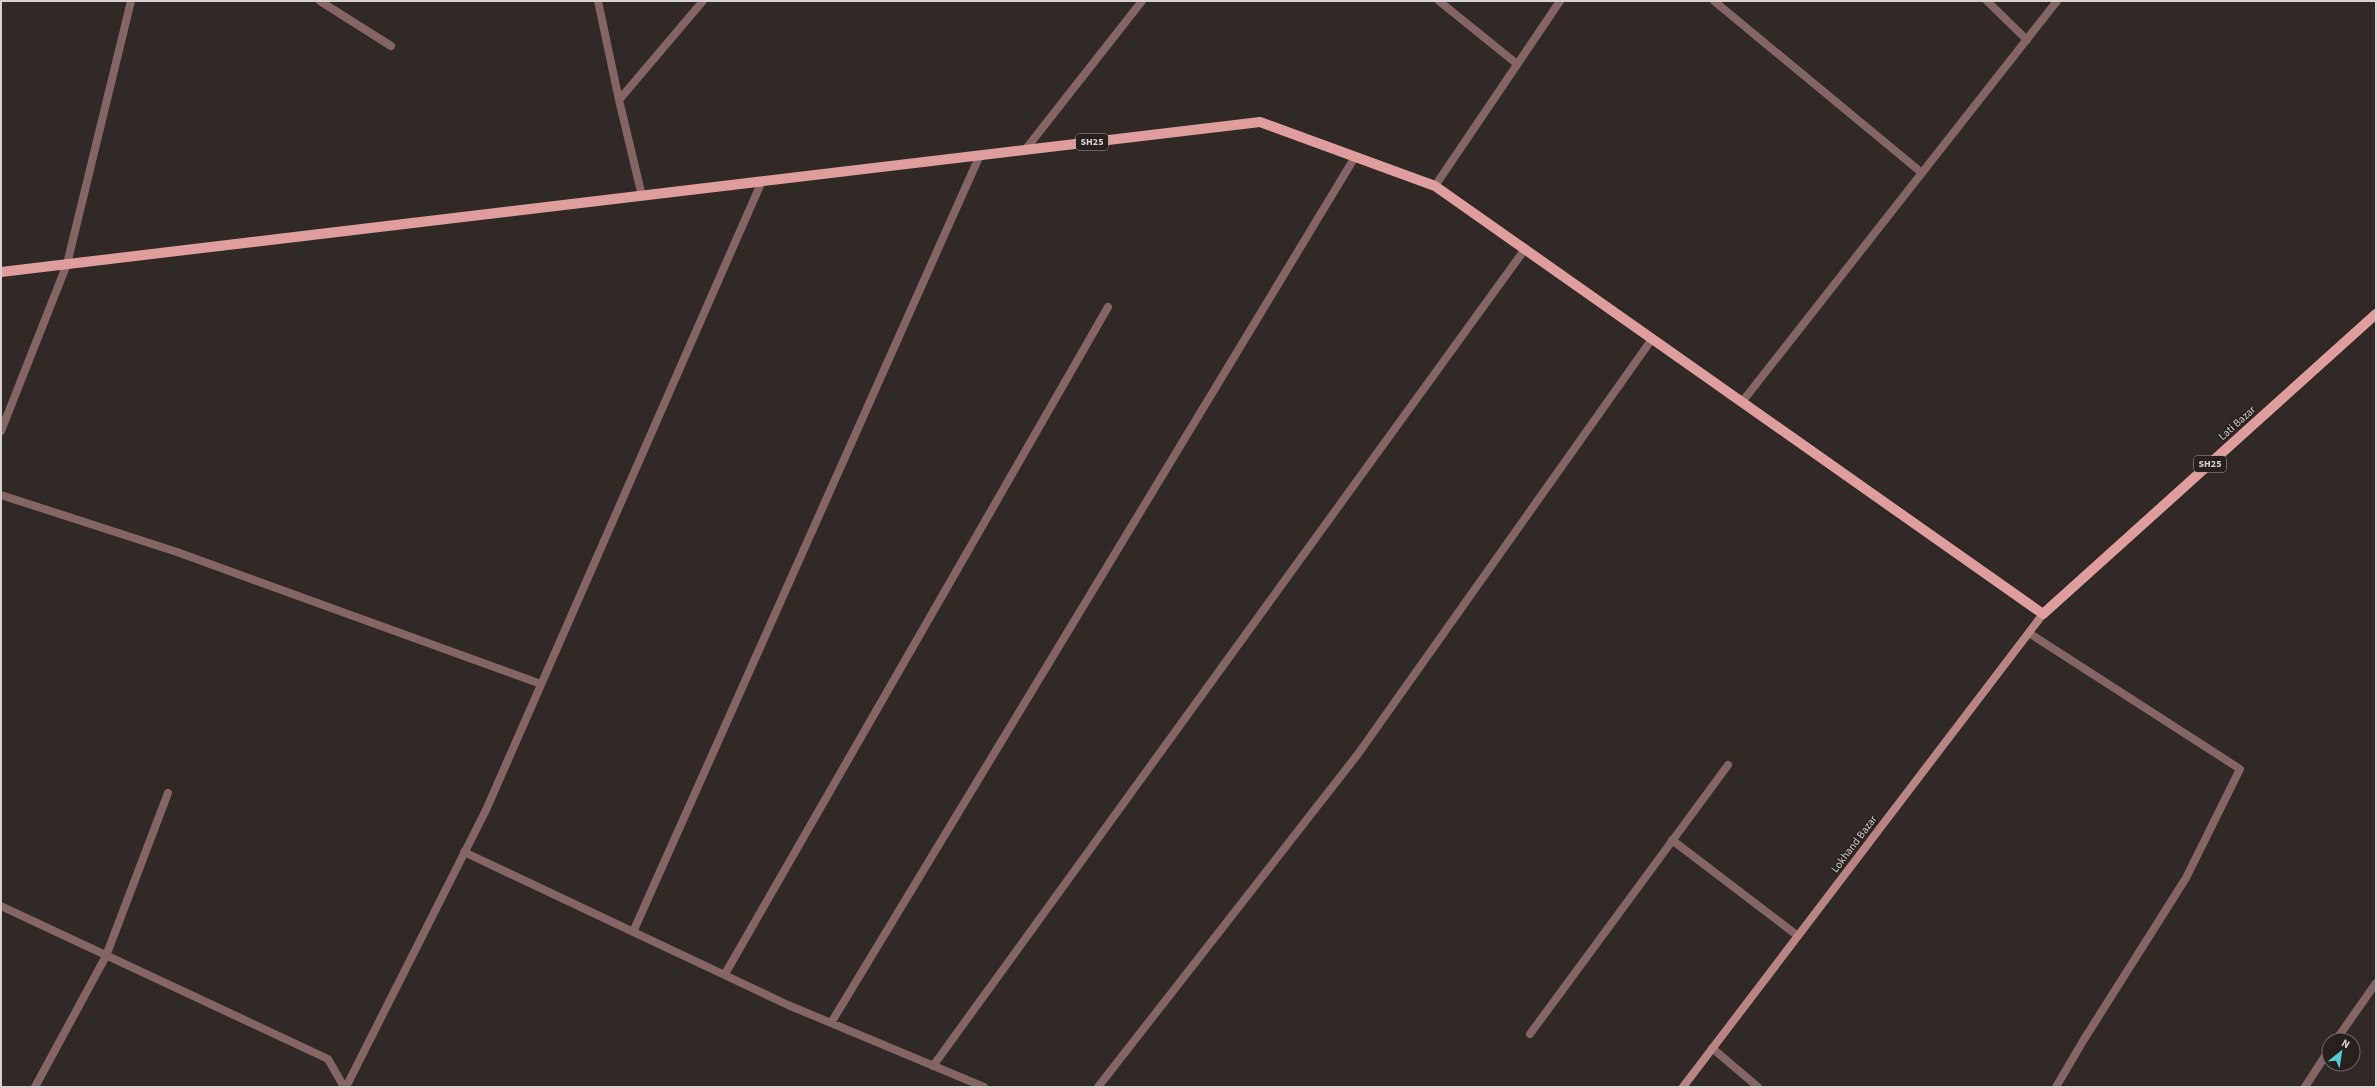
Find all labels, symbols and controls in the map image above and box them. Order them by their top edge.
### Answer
road number: SH25 [1076,134,1108,150]
street label: Lati Bazar [2215,402,2259,444]
road number: SH25 [2194,456,2226,472]
street label: Lokhand Bazar [1827,812,1881,876]
north arrow [2321,1032,2361,1072]
text: N [2339,1035,2353,1052]

